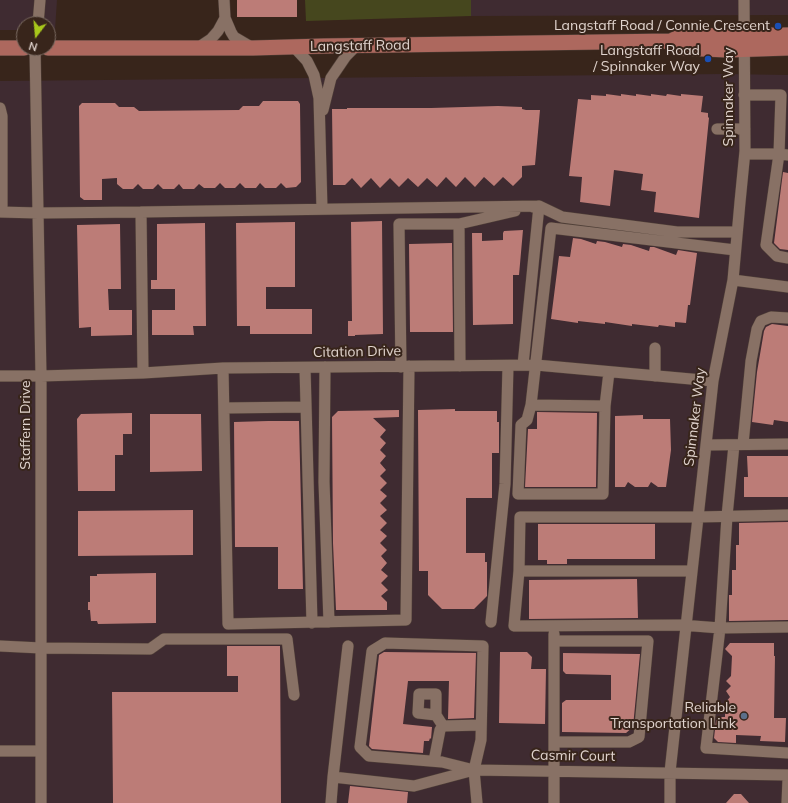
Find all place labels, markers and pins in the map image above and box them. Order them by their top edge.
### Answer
place label: Langstaff Road / Connie Crescent [554,18,770,34]
marker: Langstaff Road / Connie Crescent [773,21,783,31]
place label: Langstaff Road / Spinnaker Way [593,43,700,76]
marker: Langstaff Road / Spinnaker Way [703,54,713,64]
place label: Reliable Transportation Link [610,700,736,732]
marker: Reliable Transportation Link [739,711,749,721]

